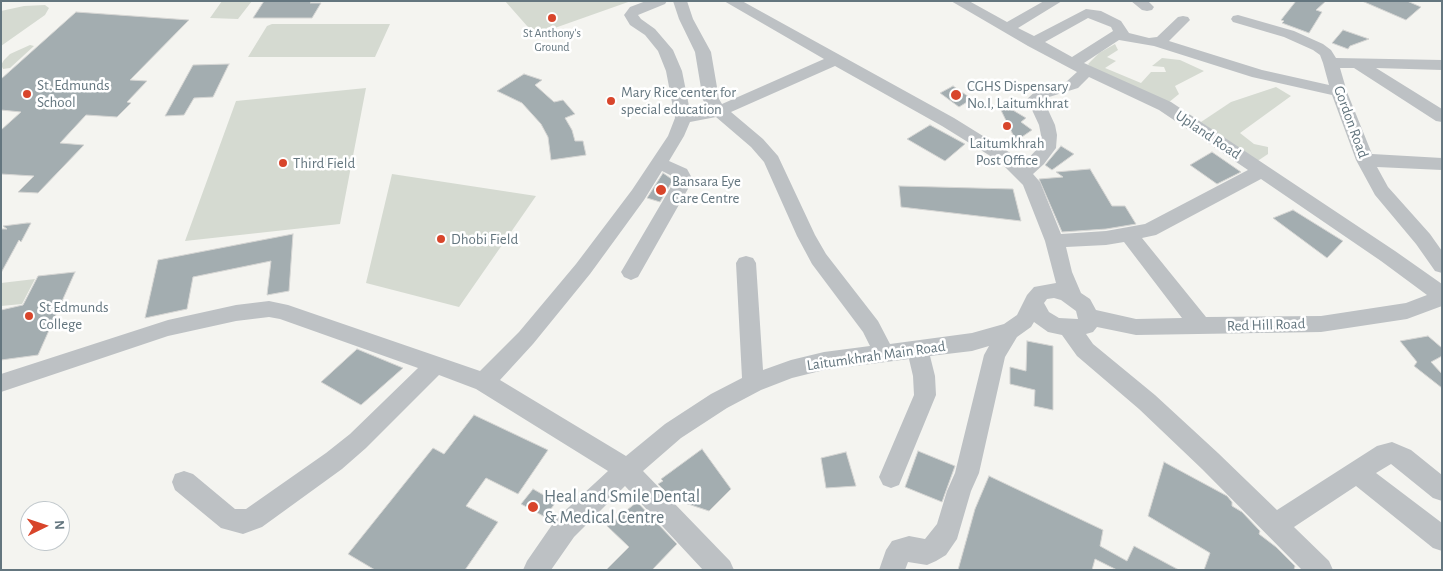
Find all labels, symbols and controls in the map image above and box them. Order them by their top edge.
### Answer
marker: St Anthony's Ground [546,12,558,24]
place label: St Anthony's Ground [523,26,581,54]
place label: St. Edmunds School [37,76,109,111]
place label: CGHS Dispensary No.I, Laitumkhrat [967,77,1069,112]
place label: Mary Rice center for special education [621,83,736,118]
street label: Gordon Road [1330,83,1372,161]
marker: St. Edmunds School [21,88,33,100]
marker: CGHS Dispensary No.I, Laitumkhrat [949,88,963,102]
marker: Mary Rice center for special education [605,95,617,107]
street label: Upland Road [1172,107,1244,163]
marker: Laitumkhrah Post Office [1001,120,1013,132]
place label: Laitumkhrah Post Office [970,134,1044,169]
place label: Third Field [293,154,355,172]
marker: Third Field [277,157,289,169]
place label: Bansara Eye Care Centre [672,172,741,207]
marker: Bansara Eye Care Centre [654,183,668,197]
place label: Dhobi Field [451,230,518,248]
marker: Dhobi Field [435,233,447,245]
place label: St Edmunds College [39,298,109,333]
marker: St Edmunds College [23,310,35,322]
street label: Red Hill Road [1226,315,1306,335]
street label: Laitumkhrah Main Road [806,337,946,375]
place label: Heal and Smile Dental & Medical Centre [544,486,700,528]
marker: Heal and Smile Dental & Medical Centre [526,500,540,514]
north arrow [20,501,70,551]
text: N [52,520,66,530]

